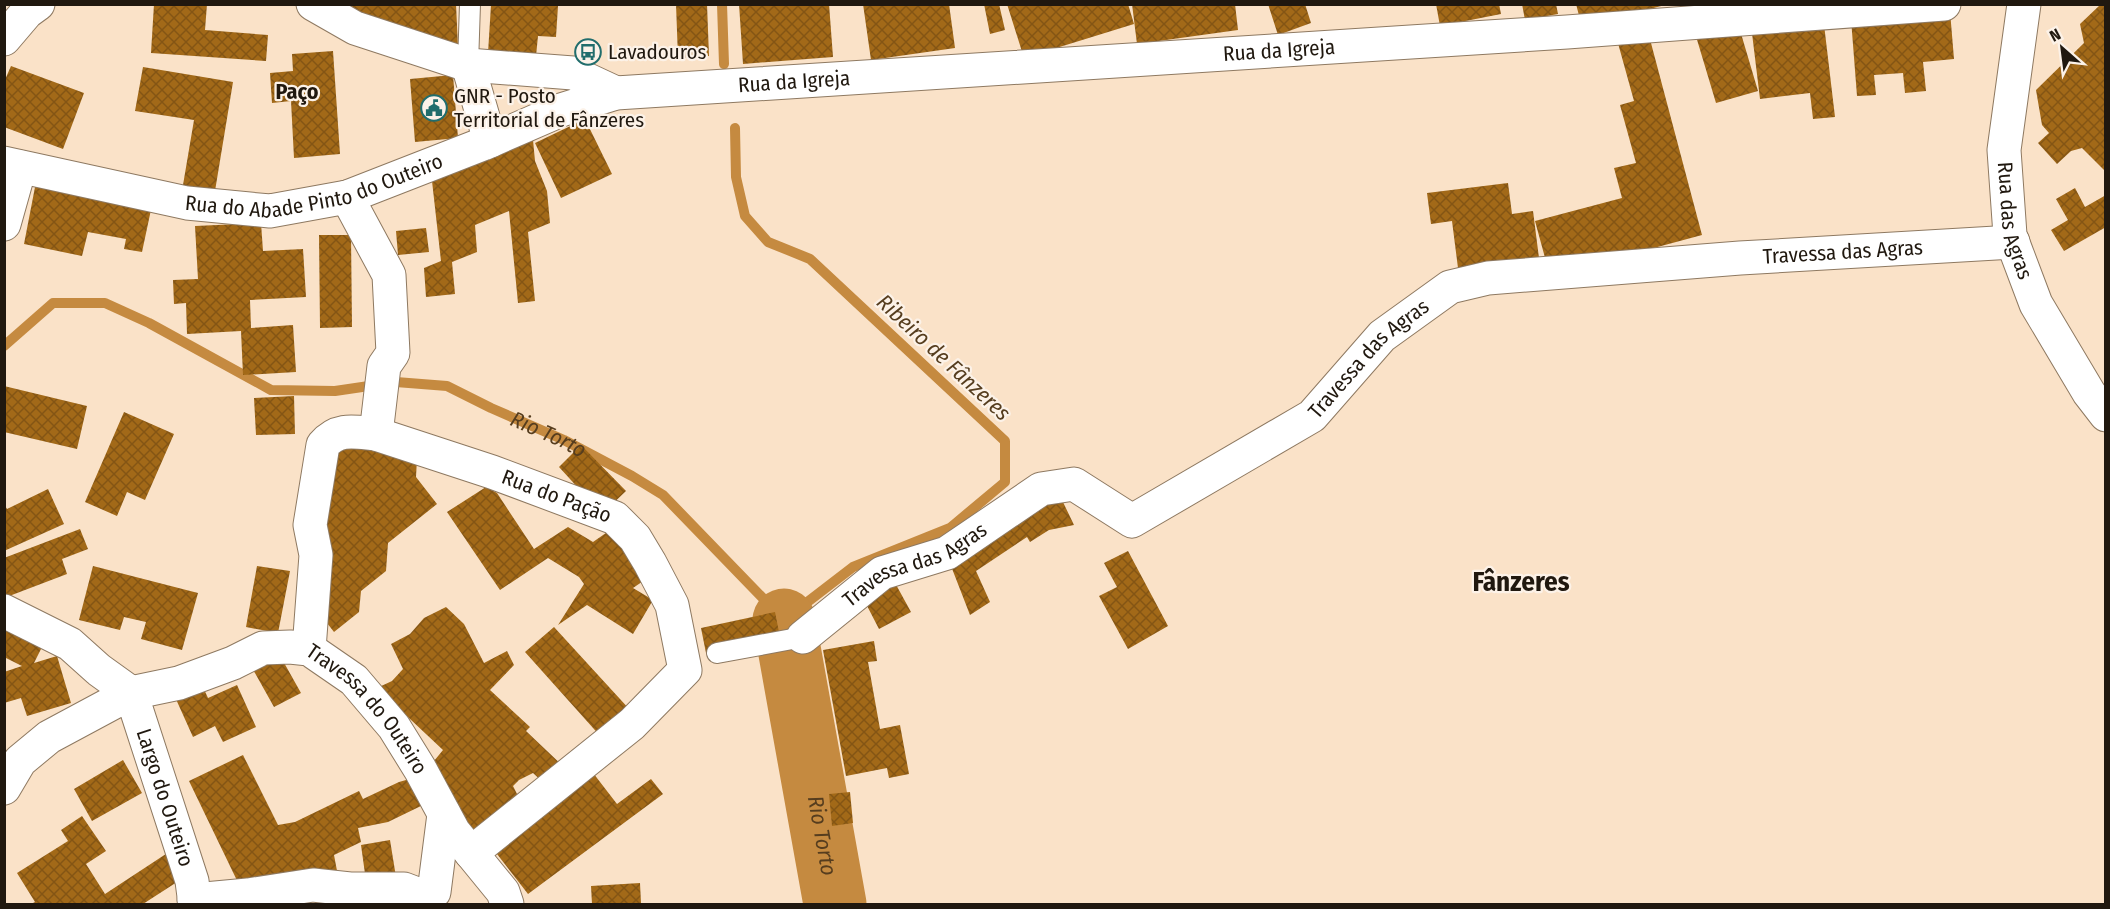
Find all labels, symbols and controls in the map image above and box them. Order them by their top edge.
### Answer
north arrow [2032,18,2092,78]
text: N [2046,25,2064,46]
street label: Rua da Igreja [1222,34,1336,67]
bus stop icon: Lavadouros [573,37,603,67]
place label: Lavadouros [608,39,707,65]
street label: Rua da Igreja [737,65,851,98]
district label: Paço [276,78,319,105]
place label: GNR - Posto Territorial de Fânzeres [454,83,644,133]
public building icon: GNR - Posto Territorial de Fânzeres [419,93,449,123]
street label: Rua do Abade Pinto do Outeiro [184,148,446,224]
street label: Rua das Agras [1992,161,2038,283]
street label: Travessa das Agras [1762,234,1924,270]
water label: Ribeiro de Fânzeres [871,288,1016,426]
street label: Travessa das Agras [1303,293,1434,424]
water label: Rio Torto [506,405,591,464]
street label: Rua do Pação [498,464,615,529]
street label: Travessa das Agras [837,517,992,613]
district label: Fânzeres [1472,566,1570,598]
street label: Travessa do Outeiro [301,638,433,779]
street label: Largo do Outeiro [130,725,199,870]
water label: Rio Torto [802,794,843,878]

